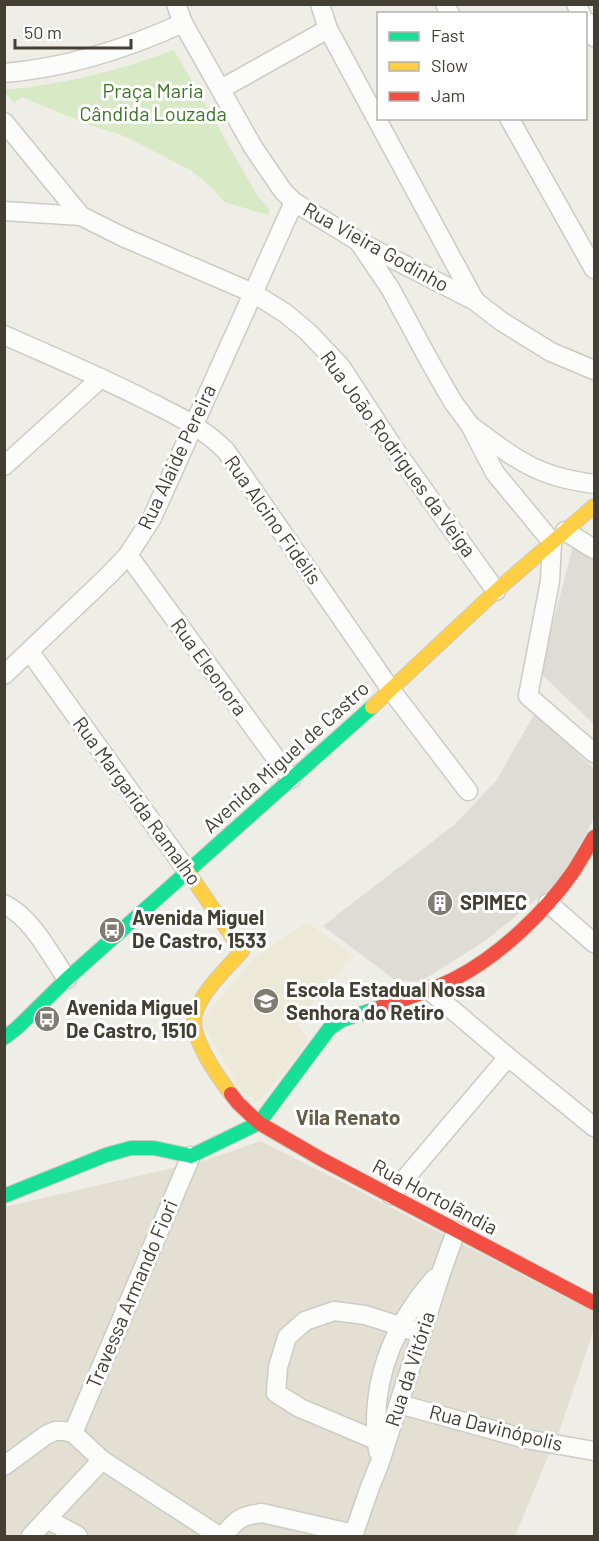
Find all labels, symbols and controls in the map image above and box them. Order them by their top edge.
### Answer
scale bar [15,12,130,50]
legend [377,12,587,120]
text: 50 m [24,21,62,43]
text: Fast [431,24,465,46]
text: Slow [431,54,468,76]
park label: Praça Maria Cândida Louzada [79,78,227,125]
text: Jam [431,84,465,106]
street label: Rua Vieira Godinho [299,196,453,296]
street label: Rua João Rodrigues da Veiga [316,346,482,561]
street label: Rua Alaide Pereira [132,380,220,533]
street label: Rua Alcino Fidélis [220,450,327,589]
street label: Rua Eleonora [166,613,253,720]
street label: Avenida Miguel de Castro [197,675,373,837]
street label: Rua Margarida Ramalho [69,711,207,889]
building icon: SPIMEC [425,888,455,918]
place label: SPIMEC [460,890,527,914]
place label: Avenida Miguel De Castro, 1533 [132,905,267,952]
bus stop icon: Avenida Miguel De Castro, 1533 [97,915,127,945]
place label: Escola Estadual Nossa Senhora do Retiro [286,977,485,1024]
school or university icon: Escola Estadual Nossa Senhora do Retiro [251,986,281,1016]
place label: Avenida Miguel De Castro, 1510 [66,995,198,1042]
bus stop icon: Avenida Miguel De Castro, 1510 [32,1004,62,1034]
district label: Vila Renato [296,1104,400,1129]
street label: Rua Hortolãndia [369,1153,502,1239]
street label: Travessa Armando Fiori [80,1196,182,1392]
street label: Rua da Vitória [379,1308,439,1429]
street label: Rua Davinópolis [427,1399,565,1455]

